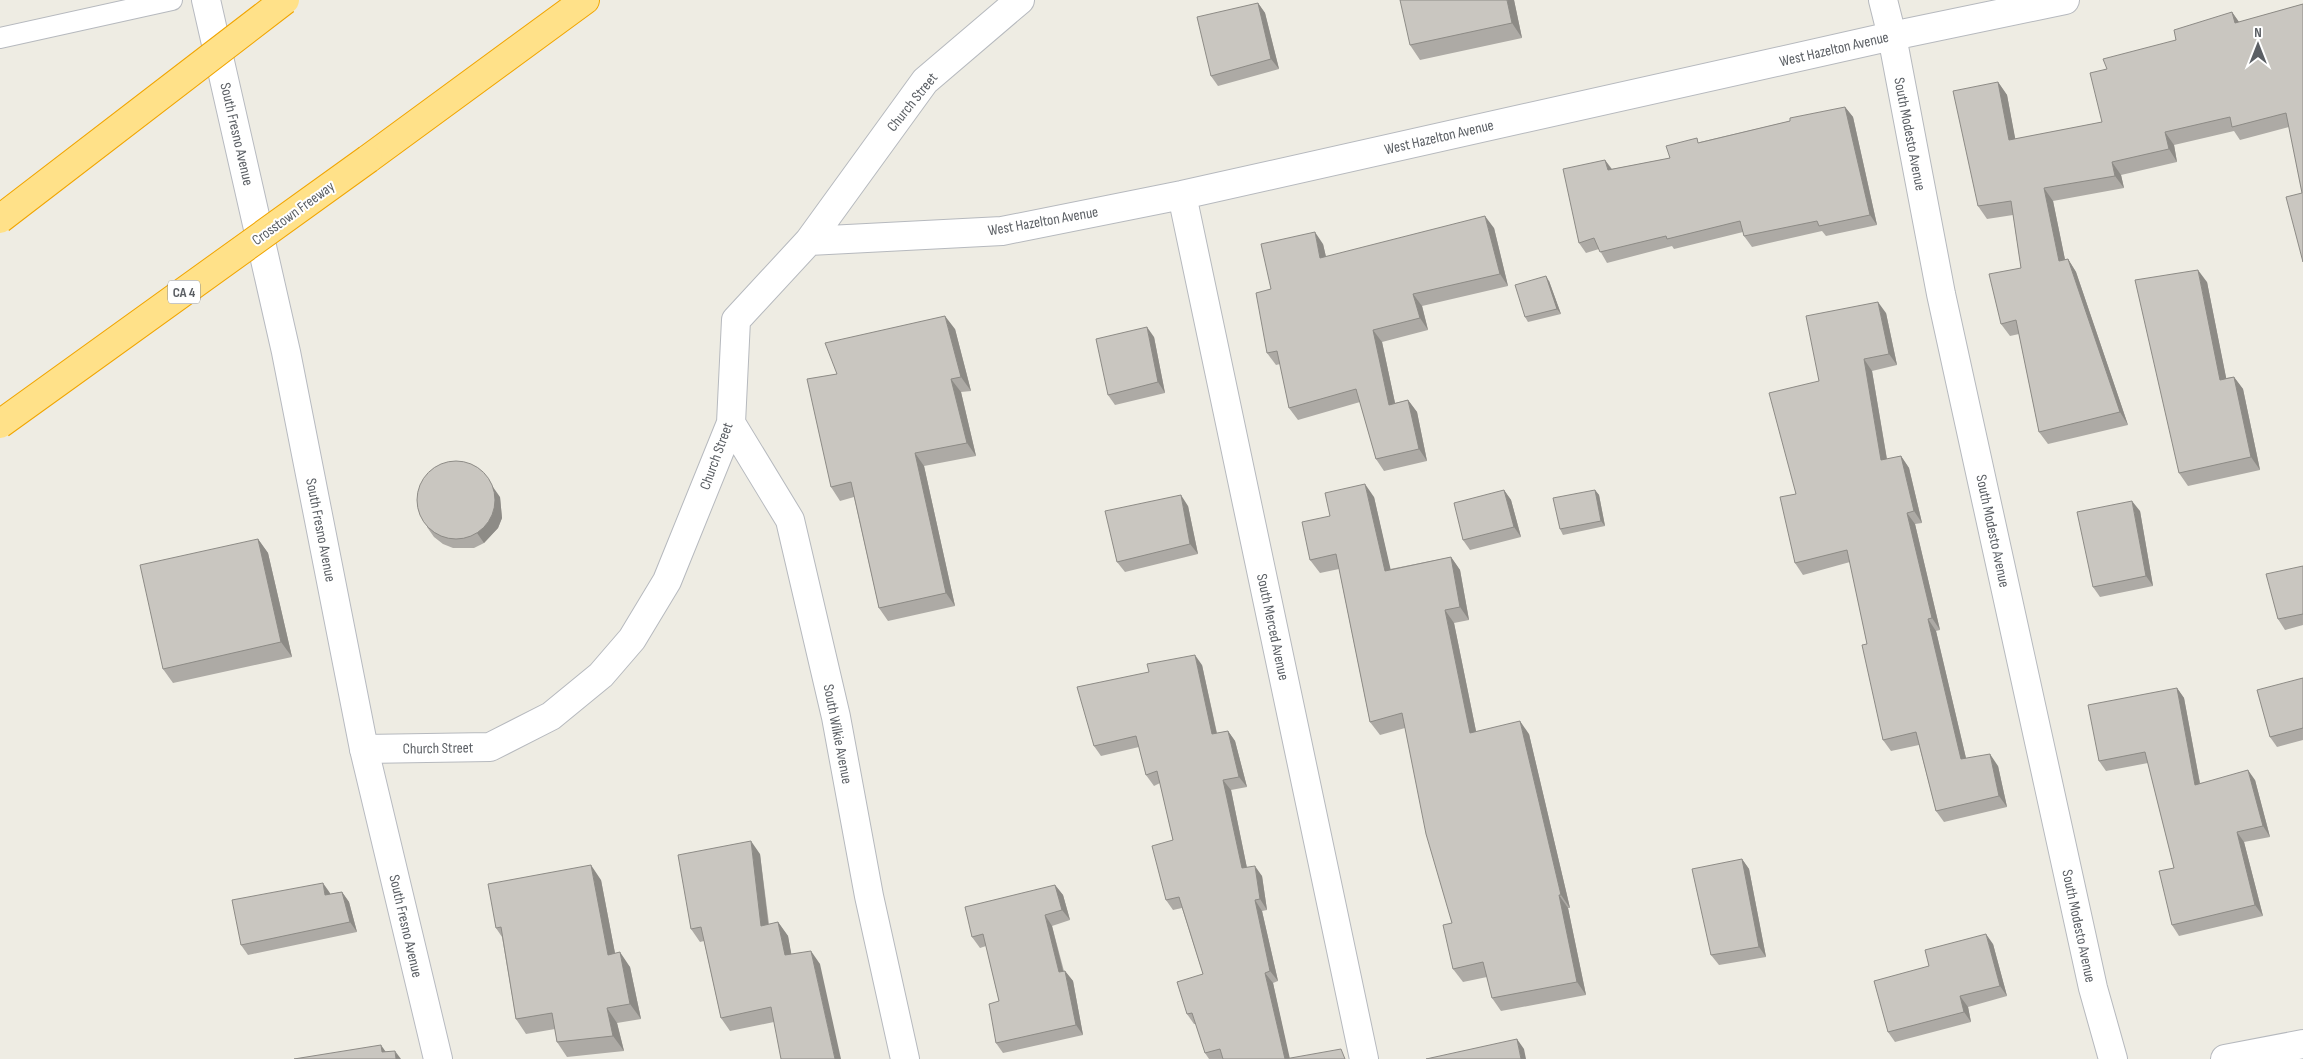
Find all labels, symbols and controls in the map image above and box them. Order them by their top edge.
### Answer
north arrow [2233,20,2283,70]
text: N [2254,24,2262,41]
street label: West Hazelton Avenue [1778,28,1891,71]
street label: Church Street [883,69,942,136]
street label: South Modesto Avenue [1889,76,1930,192]
street label: South Fresno Avenue [215,81,258,187]
street label: West Hazelton Avenue [1383,116,1496,159]
street label: Crosstown Freeway [248,177,338,250]
street label: West Hazelton Avenue [987,202,1100,241]
road number: CA 4 [168,280,200,304]
street label: Church Street [695,419,738,493]
street label: South Modesto Avenue [1971,473,2014,589]
street label: South Fresno Avenue [301,477,340,584]
street label: South Merced Avenue [1252,572,1293,682]
street label: South Wilkie Avenue [819,683,856,786]
street label: Church Street [403,738,474,759]
street label: South Modesto Avenue [2057,868,2100,984]
street label: South Fresno Avenue [384,873,427,979]

